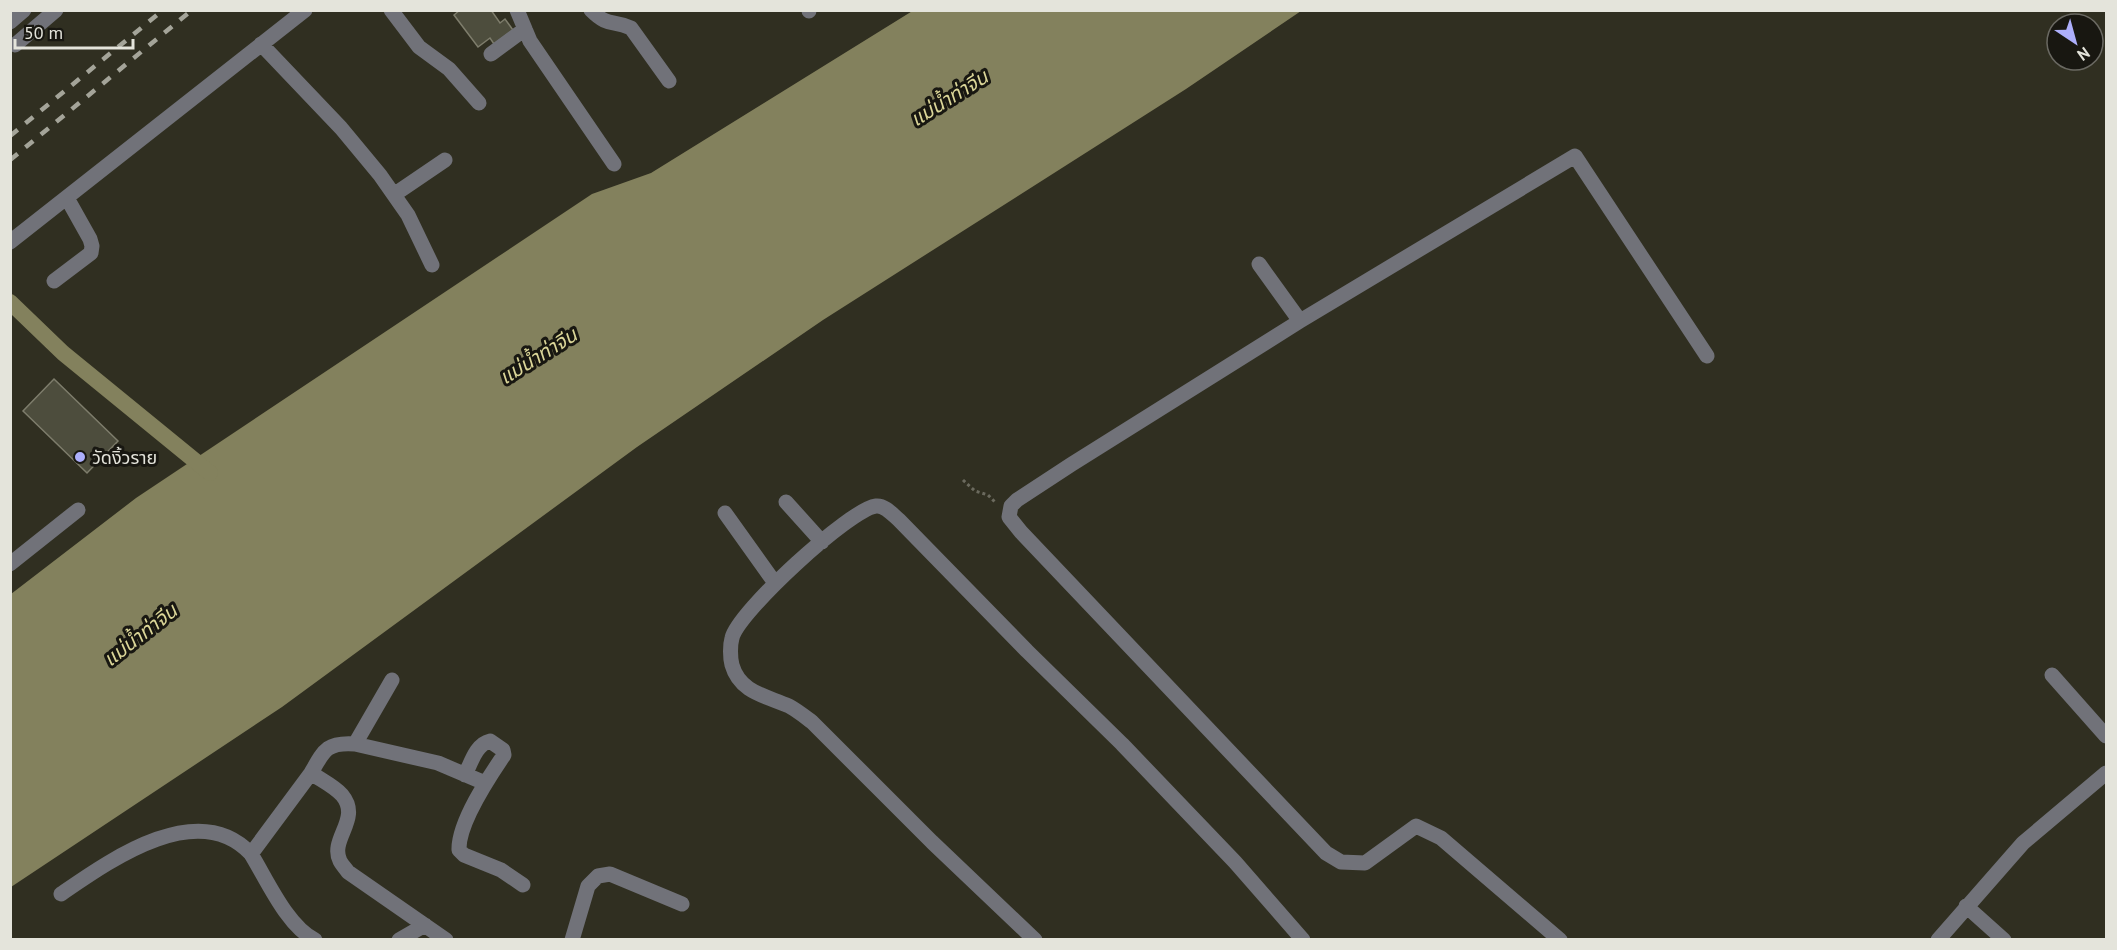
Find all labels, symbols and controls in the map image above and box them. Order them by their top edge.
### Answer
scale bar [15,12,134,50]
north arrow [2045,12,2105,72]
text: 50 m [24,21,63,44]
text: N [2074,43,2094,65]
water label: แม่น้ำท่าจีน [905,62,994,132]
water label: แม่น้ำท่าจีน [494,320,583,390]
place label: วัดงิ้วราย [92,446,157,469]
marker: วัดงิ้วราย [73,450,87,464]
water label: แม่น้ำท่าจีน [97,596,184,672]

